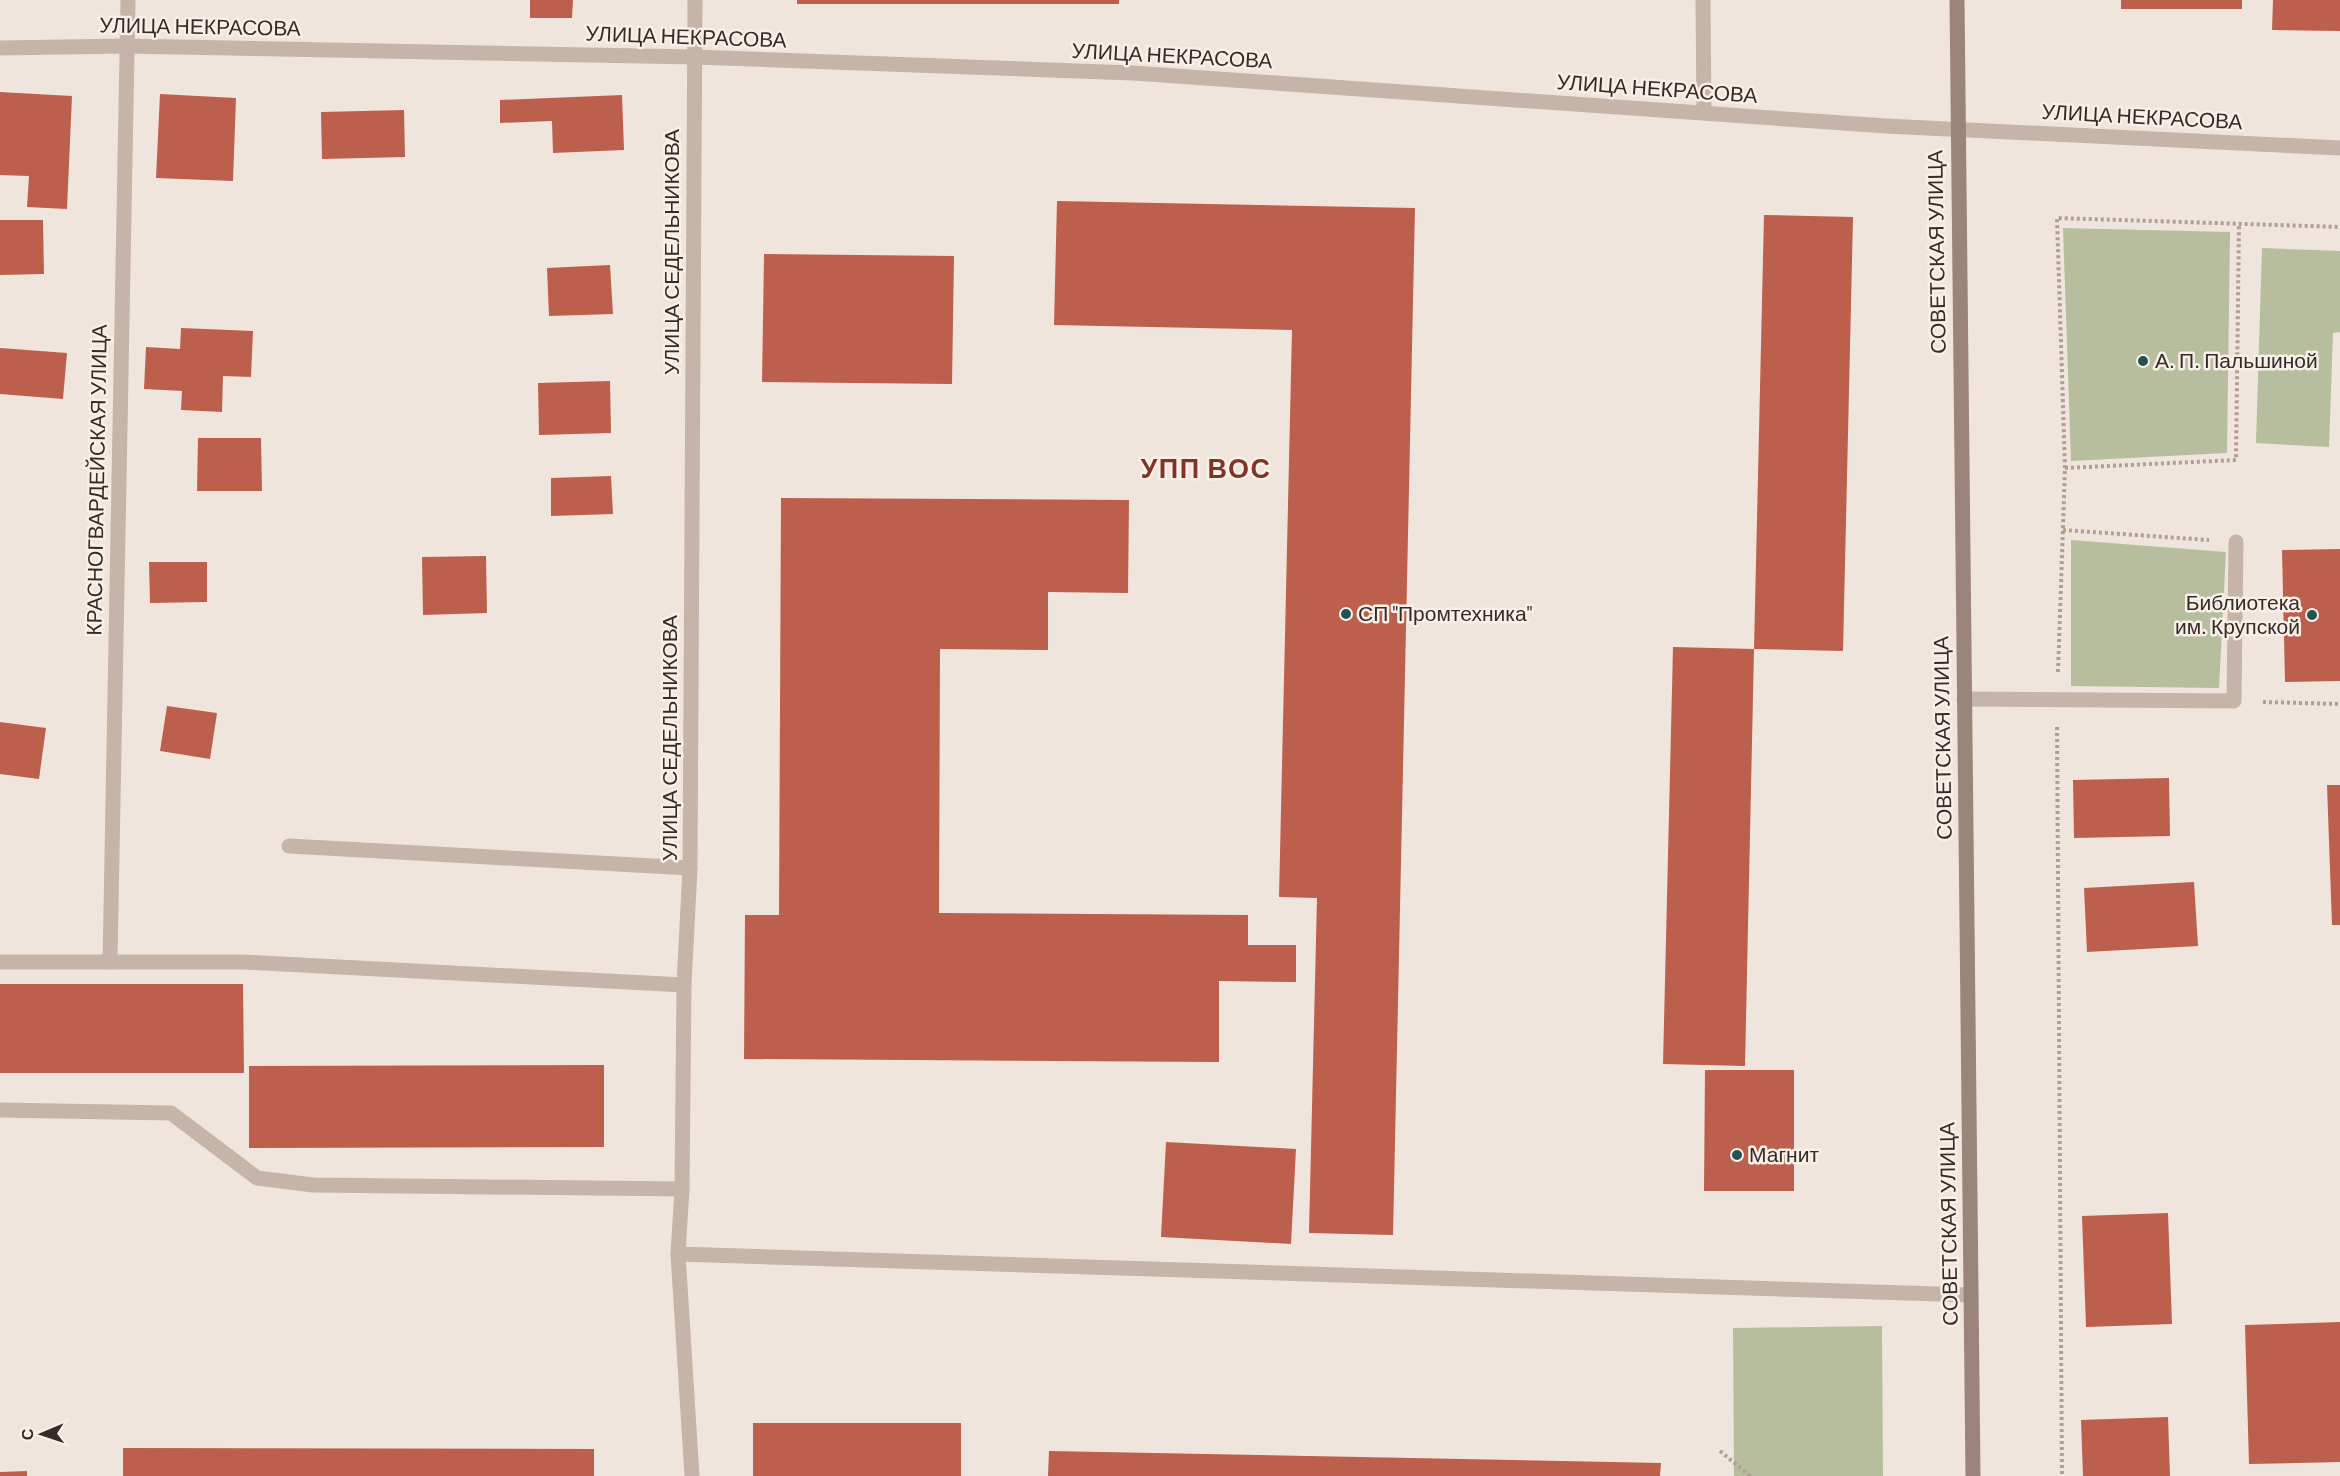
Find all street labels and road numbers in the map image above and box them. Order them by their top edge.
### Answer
street label: УЛИЦА НЕКРАСОВА [99,11,301,40]
street label: УЛИЦА НЕКРАСОВА [585,19,787,52]
street label: УЛИЦА НЕКРАСОВА [1071,37,1273,72]
street label: УЛИЦА НЕКРАСОВА [1556,68,1758,107]
street label: УЛИЦА НЕКРАСОВА [2041,98,2243,133]
street label: УЛИЦА СЕДЕЛЬНИКОВА [658,129,683,375]
street label: СОВЕТСКАЯ УЛИЦА [1921,150,1950,354]
street label: КРАСНОГВАРДЕЙСКАЯ УЛИЦА [80,324,111,636]
street label: УЛИЦА СЕДЕЛЬНИКОВА [656,615,681,861]
street label: СОВЕТСКАЯ УЛИЦА [1927,636,1956,840]
street label: СОВЕТСКАЯ УЛИЦА [1933,1122,1962,1326]

